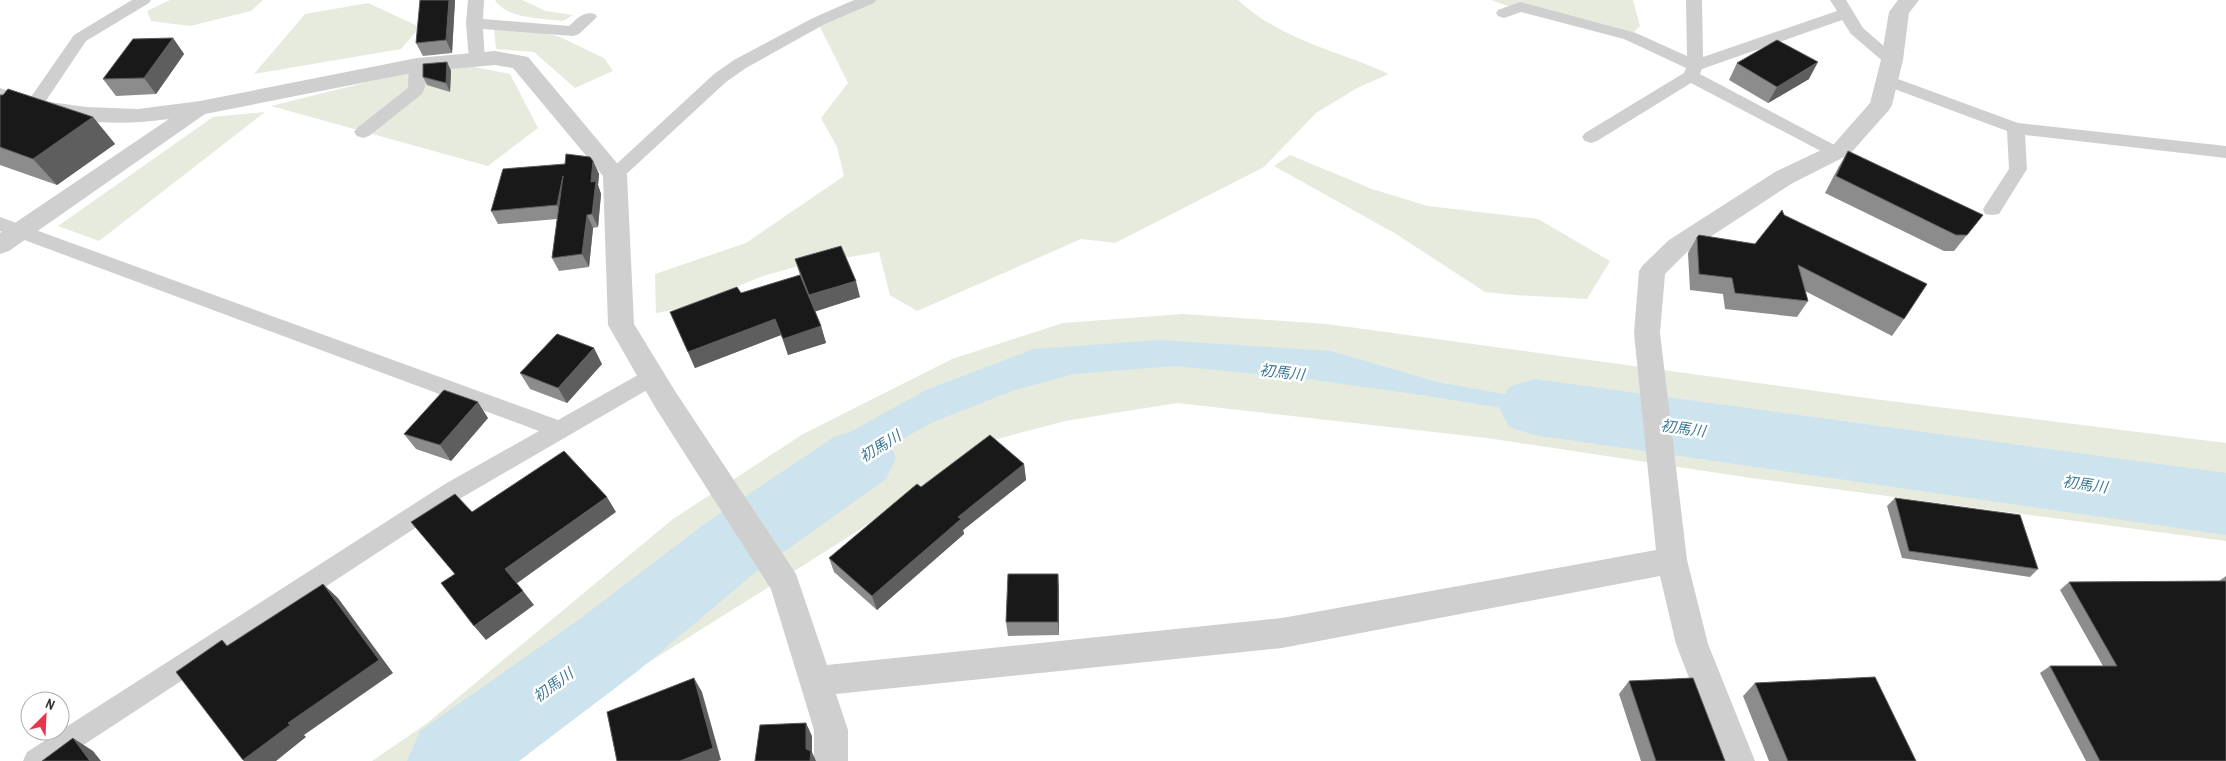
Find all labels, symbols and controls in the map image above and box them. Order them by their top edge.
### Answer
water label: 初馬川 [1258,359,1308,385]
water label: 初馬川 [1659,414,1709,442]
water label: 初馬川 [855,424,906,467]
water label: 初馬川 [2061,470,2111,498]
water label: 初馬川 [529,662,579,707]
north arrow [20,691,70,741]
text: N [43,694,58,714]

